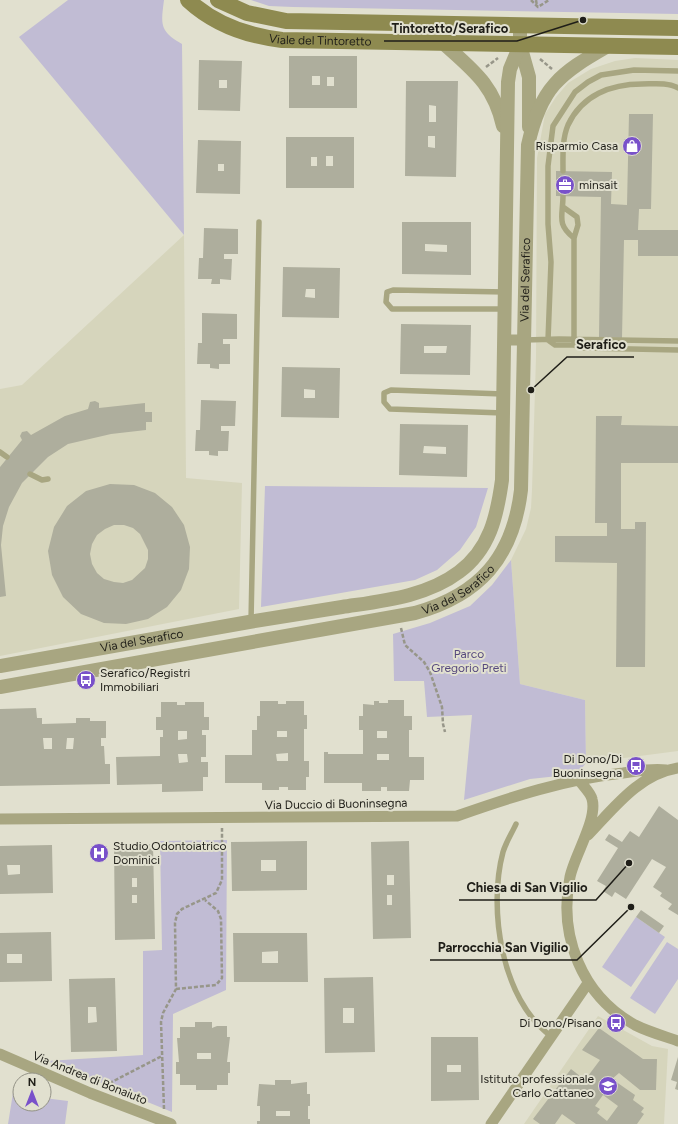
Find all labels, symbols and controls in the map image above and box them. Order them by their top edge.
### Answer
callout: Tintoretto/Serafico [384,16,517,41]
text: Tintoretto/Serafico [392,21,509,36]
street label: Viale del Tintoretto [268,31,372,49]
shop icon: Risparmio Casa [621,135,643,157]
place label: Risparmio Casa [535,139,618,153]
office icon: minsait [554,174,576,196]
place label: minsait [579,178,618,192]
street label: Via del Serafico [517,238,533,322]
callout: Serafico [567,332,634,357]
text: Serafico [576,337,626,352]
street label: Via del Serafico [420,562,498,618]
street label: Via del Serafico [99,626,184,655]
park label: Parco Gregorio Preti [431,647,507,675]
place label: Serafico/Registri Immobiliari [100,666,190,694]
bus stop icon: Serafico/Registri Immobiliari [75,669,97,691]
place label: Di Dono/Di Buoninsegna [553,752,622,780]
bus stop icon: Di Dono/Di Buoninsegna [625,755,647,777]
street label: Via Duccio di Buoninsegna [264,796,408,812]
place label: Studio Odontoiatrico Dominici [113,839,227,867]
hospital icon: Studio Odontoiatrico Dominici [88,842,110,864]
callout: Chiesa di San Vigilio [459,875,596,900]
text: Chiesa di San Vigilio [466,880,588,895]
callout: Parrocchia San Vigilio [430,935,577,960]
text: Parrocchia San Vigilio [438,940,569,955]
bus stop icon: Di Dono/Pisano [605,1012,627,1034]
place label: Di Dono/Pisano [519,1016,602,1030]
street label: Via Andrea di Bonaiuto [31,1049,149,1107]
north arrow [12,1072,52,1112]
place label: Istituto professionale Carlo Cattaneo [480,1072,594,1100]
school or university icon: Istituto professionale Carlo Cattaneo [597,1075,619,1097]
text: N [28,1076,36,1089]

